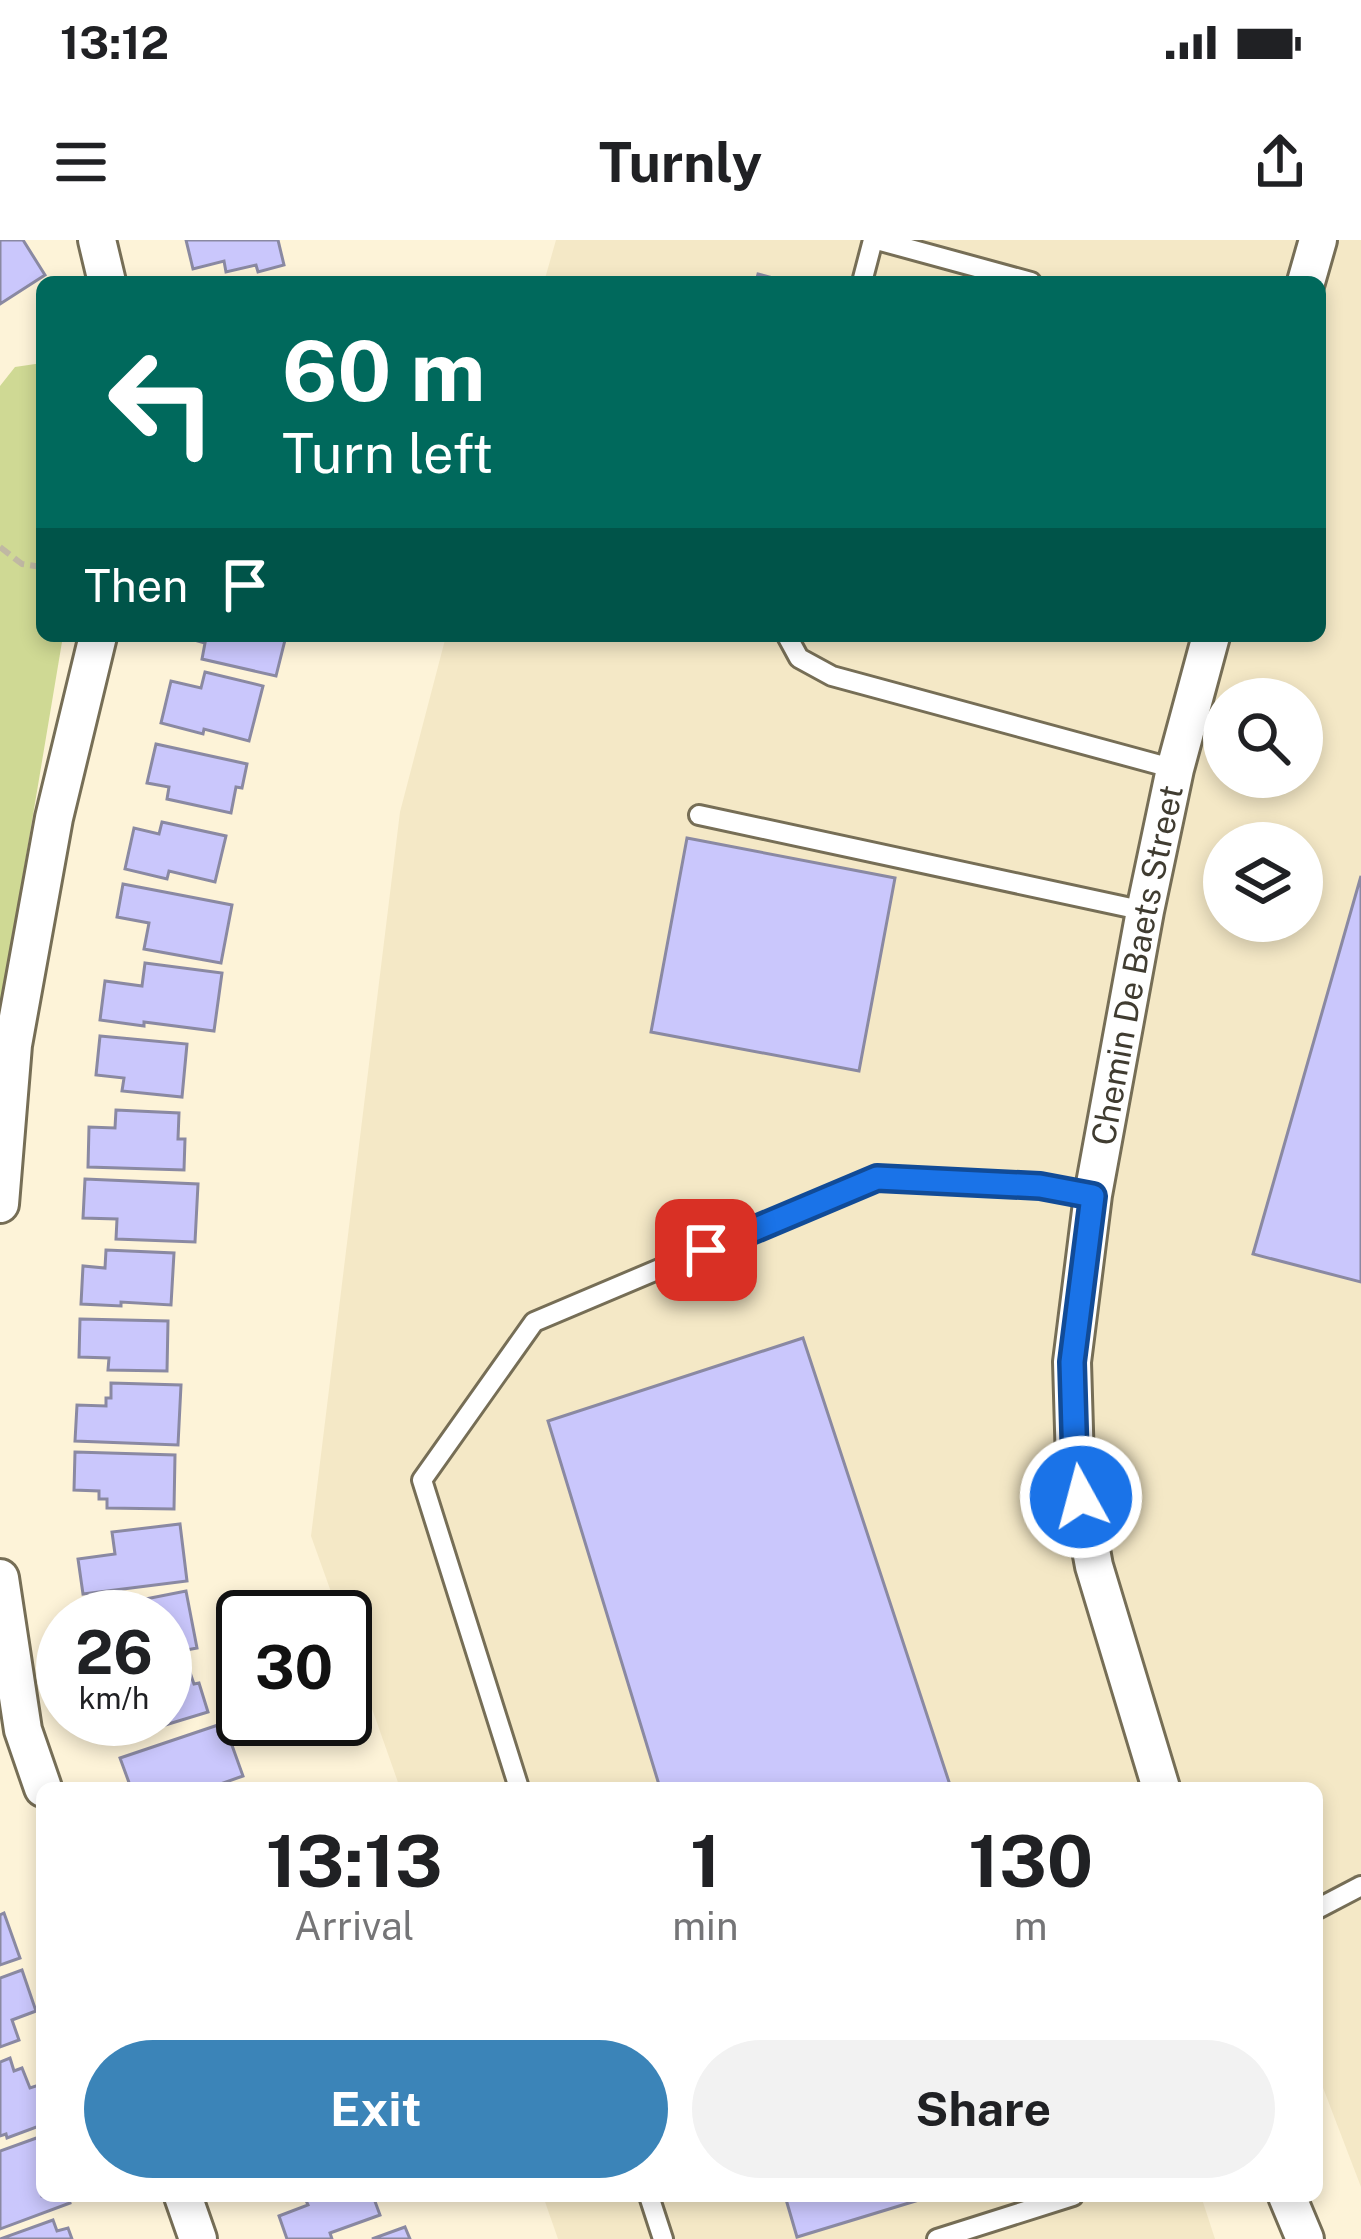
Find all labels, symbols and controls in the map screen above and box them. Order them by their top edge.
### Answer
text: 13:12 [60,16,169,69]
icon: menu [48,129,114,195]
icon: share [1247,129,1313,195]
text: Turnly [599,131,762,194]
text: 60 m [282,321,486,420]
icon: left [84,324,240,480]
text: Turn left [282,422,493,485]
icon: arrive [212,552,278,618]
text: Then [84,559,188,612]
map controls [1203,678,1323,942]
button: search [1203,678,1323,798]
street label: Chemin De Baets Street [1083,782,1190,1148]
button: layers [1203,822,1323,942]
pin [655,1199,757,1301]
icon: arrive [673,1217,739,1283]
position arrow [1018,1434,1144,1560]
speed limit sign: 30 [216,1590,372,1746]
text: 26 [75,1617,153,1688]
text: km/h [79,1680,149,1716]
text: 13:13 [266,1819,443,1903]
text: 1 [690,1819,721,1903]
text: 130 [968,1819,1093,1903]
text: Arrival [294,1903,414,1949]
text: min [672,1903,739,1949]
text: m [1014,1903,1048,1949]
button: Exit [84,2040,668,2178]
button: Share [692,2040,1275,2178]

